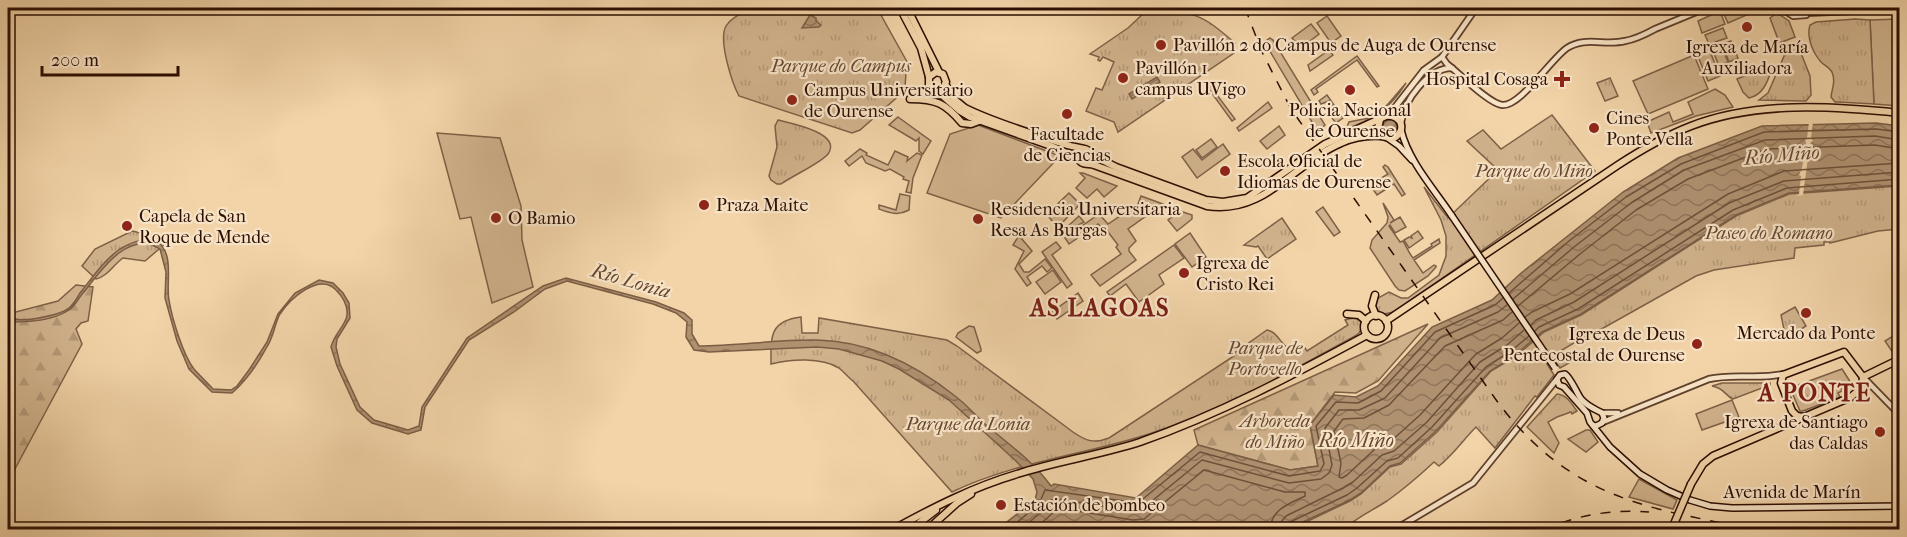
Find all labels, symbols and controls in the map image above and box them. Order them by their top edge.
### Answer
marker: Igrexa de María Auxiliadora [1740,20,1754,34]
place label: Pavillón 2 do Campus de Auga de Ourense [1173,35,1496,56]
place label: Igrexa de María Auxiliadora [1685,37,1809,79]
marker: Pavillón 2 do Campus de Auga de Ourense [1154,38,1168,52]
scale bar [42,39,178,77]
text: 200 m [51,50,99,71]
park label: Parque do Campus [770,56,912,77]
place label: Pavillón 1 campus UVigo [1135,58,1246,100]
place label: Hospital Cosaga [1426,69,1549,90]
marker: Hospital Cosaga [1553,70,1571,88]
marker: Pavillón 1 campus UVigo [1116,71,1130,85]
place label: Campus Universitario de Ourense [804,80,973,122]
marker: Policia Nacional de Ourense [1343,83,1357,97]
marker: Campus Universitario de Ourense [785,93,799,107]
place label: Policia Nacional de Ourense [1289,100,1411,142]
marker: Facultade de Ciencias [1060,107,1074,121]
place label: Cines Ponte Vella [1606,108,1693,150]
marker: Cines Ponte Vella [1587,121,1601,135]
place label: Facultade de Ciencias [1023,124,1111,166]
water label: Río Miño [1741,140,1821,170]
place label: Escola Oficial de Idiomas de Ourense [1237,151,1391,193]
park label: Parque do Miño [1474,161,1593,182]
marker: Escola Oficial de Idiomas de Ourense [1218,164,1232,178]
place label: Praza Maite [716,195,808,216]
marker: Praza Maite [697,198,711,212]
place label: Residencia Universitaria Resa As Burgas [990,199,1181,241]
place label: Capela de San Roque de Mende [139,206,270,248]
place label: O Bamio [508,208,575,229]
marker: O Bamio [489,211,503,225]
marker: Residencia Universitaria Resa As Burgas [971,212,985,226]
marker: Capela de San Roque de Mende [120,219,134,233]
park label: Paseo do Romano [1704,223,1833,244]
place label: Igrexa de Cristo Rei [1196,253,1275,295]
water label: Río Lonia [587,258,673,303]
marker: Igrexa de Cristo Rei [1177,266,1191,280]
district label: AS LAGOAS [1028,294,1170,322]
marker: Mercado da Ponte [1799,306,1813,320]
place label: Mercado da Ponte [1737,323,1876,344]
place label: Igrexa de Deus Pentecostal de Ourense [1503,324,1685,366]
marker: Igrexa de Deus Pentecostal de Ourense [1690,337,1704,351]
park label: Parque de Portovello [1227,338,1303,380]
district label: A PONTE [1756,379,1872,407]
park label: Arboreda do Miño [1238,411,1310,453]
place label: Igrexa de Santiago das Caldas [1724,412,1868,454]
park label: Parque da Lonia [905,414,1030,435]
marker: Igrexa de Santiago das Caldas [1873,425,1887,439]
water label: Río Miño [1316,429,1394,452]
street label: Avenida de Marín [1722,482,1861,503]
place label: Estación de bombeo [1013,495,1165,516]
marker: Estación de bombeo [994,498,1008,512]

